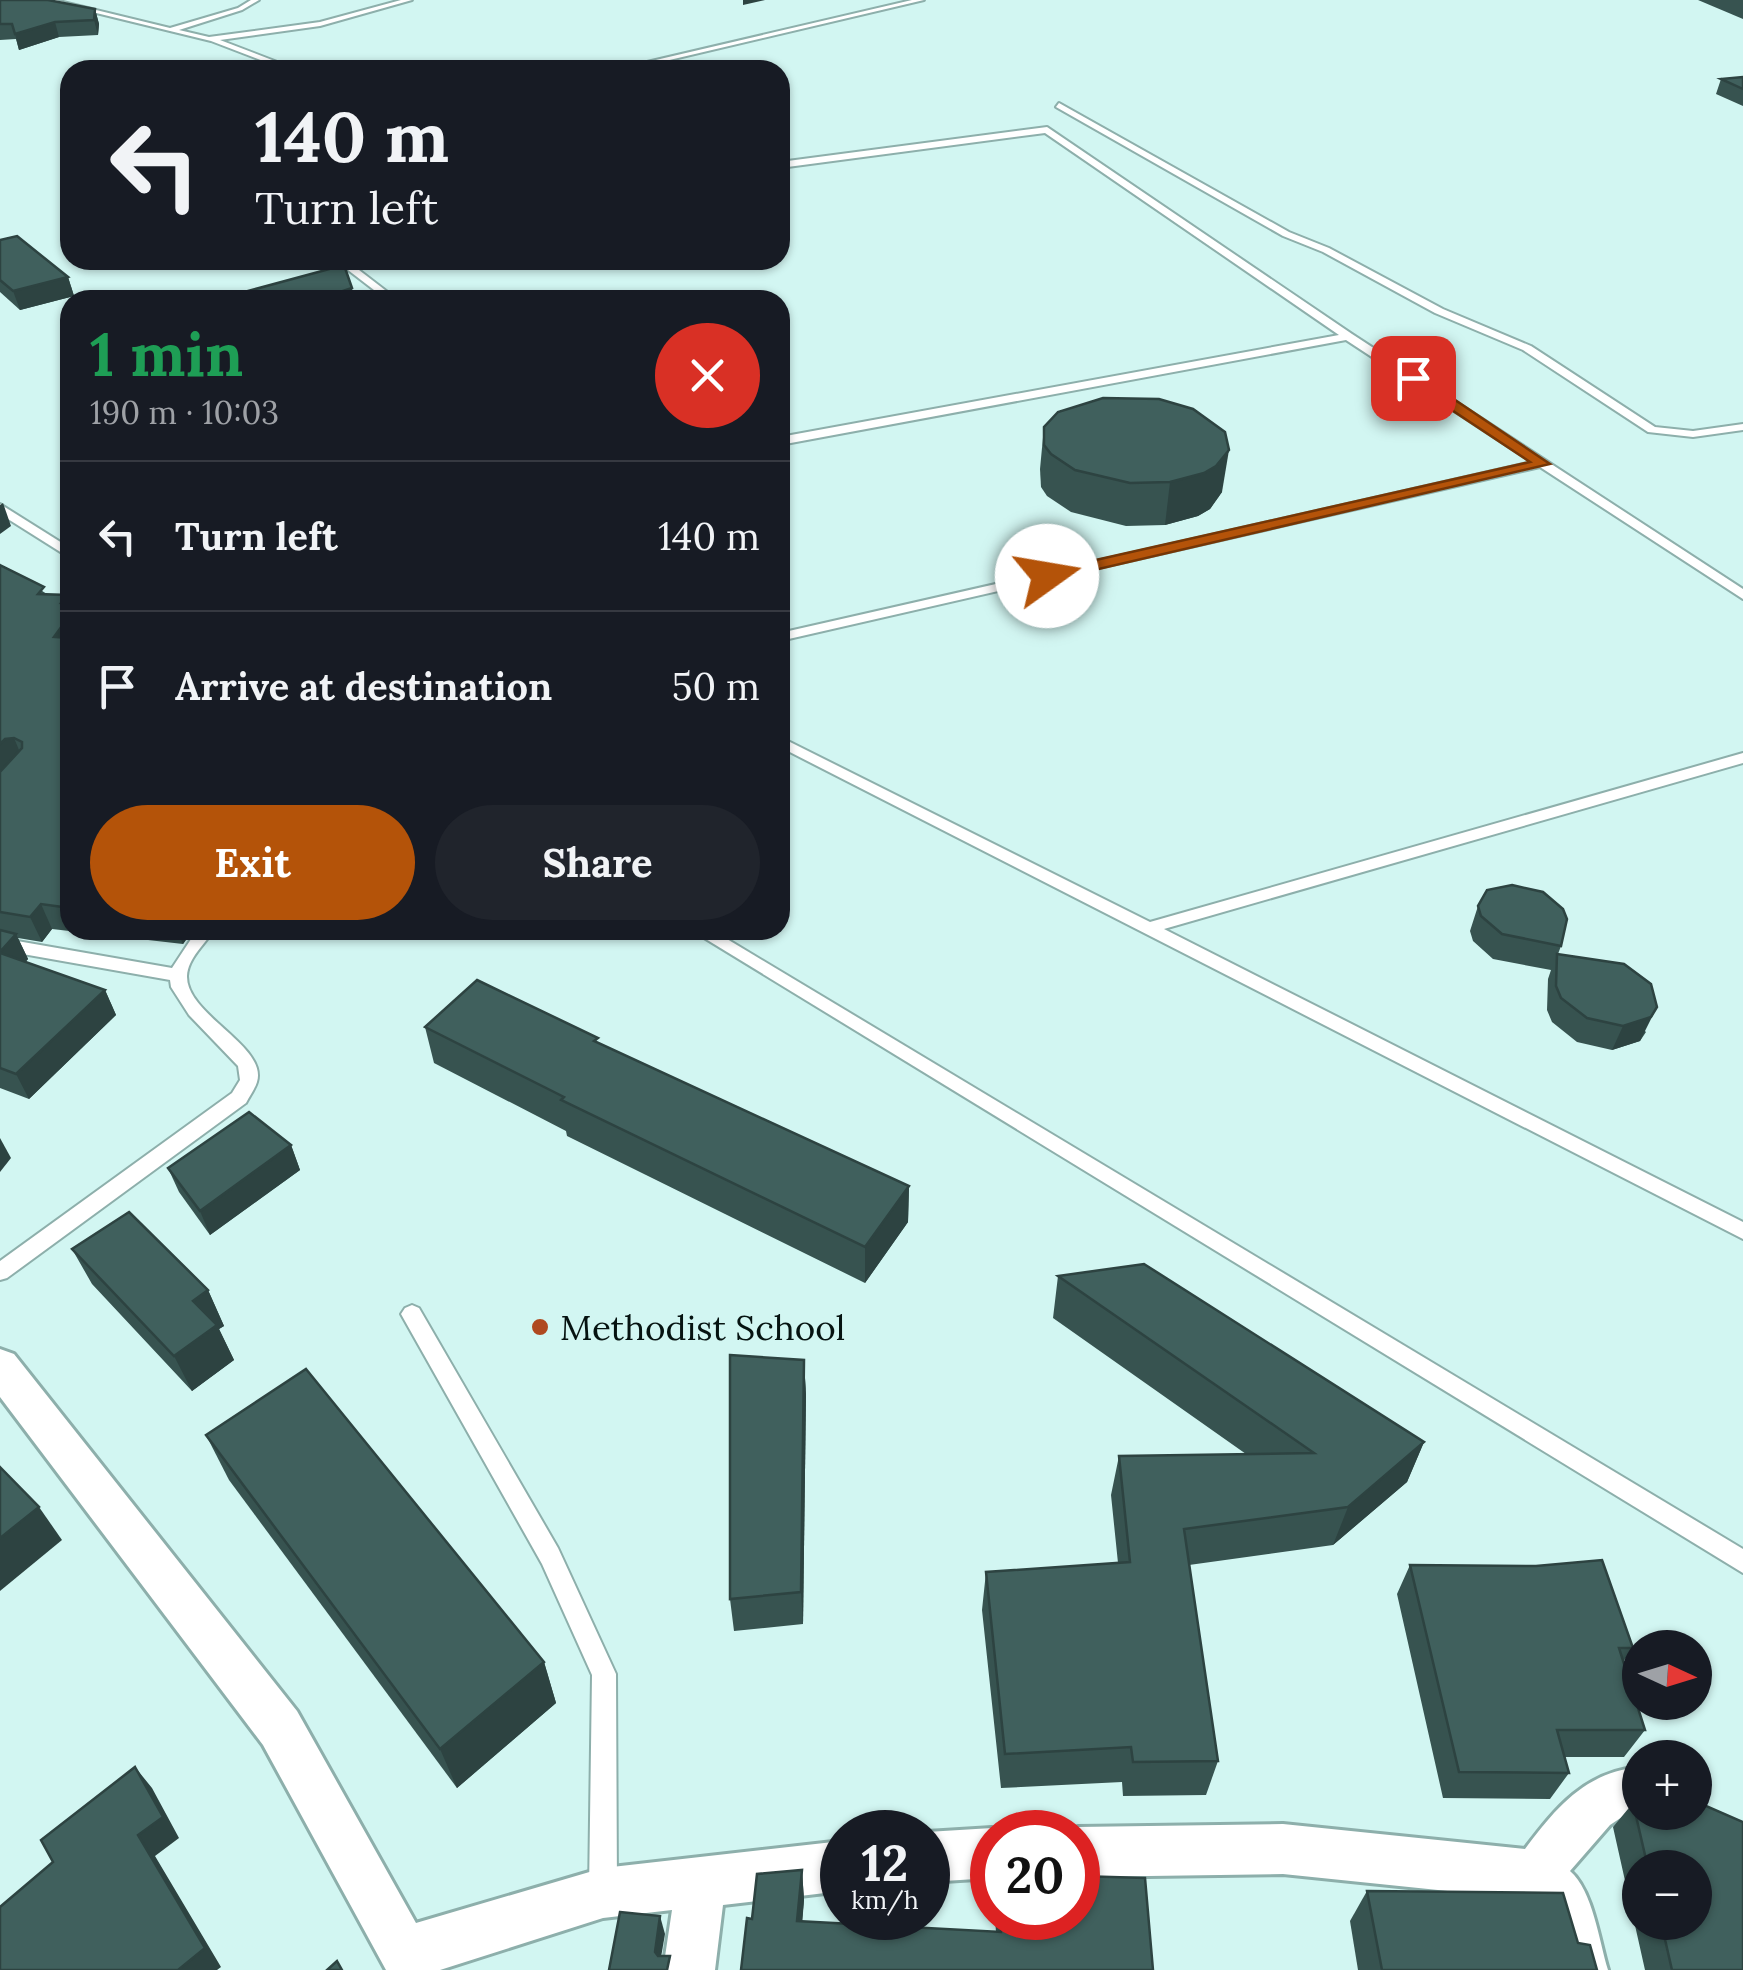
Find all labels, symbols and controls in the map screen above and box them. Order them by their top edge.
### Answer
text: 140 m [255,92,449,181]
icon: left [90,100,220,230]
text: Turn left [255,179,438,236]
text: 1 min [90,316,243,392]
button: close [655,323,760,428]
pin [1371,336,1456,421]
icon: arrive [1386,351,1441,406]
text: 190 m · 10:03 [90,392,279,433]
icon: left [90,509,145,564]
text: Turn left [175,512,338,560]
text: 140 m [658,512,760,560]
position arrow [995,524,1099,628]
icon: arrive [90,659,145,714]
text: Arrive at destination [175,662,552,710]
text: 50 m [672,662,760,710]
button: Exit [90,805,415,920]
button: Share [435,805,760,920]
place label: Methodist School [560,1305,845,1350]
marker: Methodist School [529,1316,551,1338]
north arrow [1622,1630,1712,1720]
map controls [1622,1630,1712,1940]
button: + [1622,1740,1712,1830]
speed limit sign: 20 [970,1810,1100,1940]
text: 12 [862,1831,908,1895]
button: − [1622,1850,1712,1940]
text: km/h [851,1884,919,1916]

